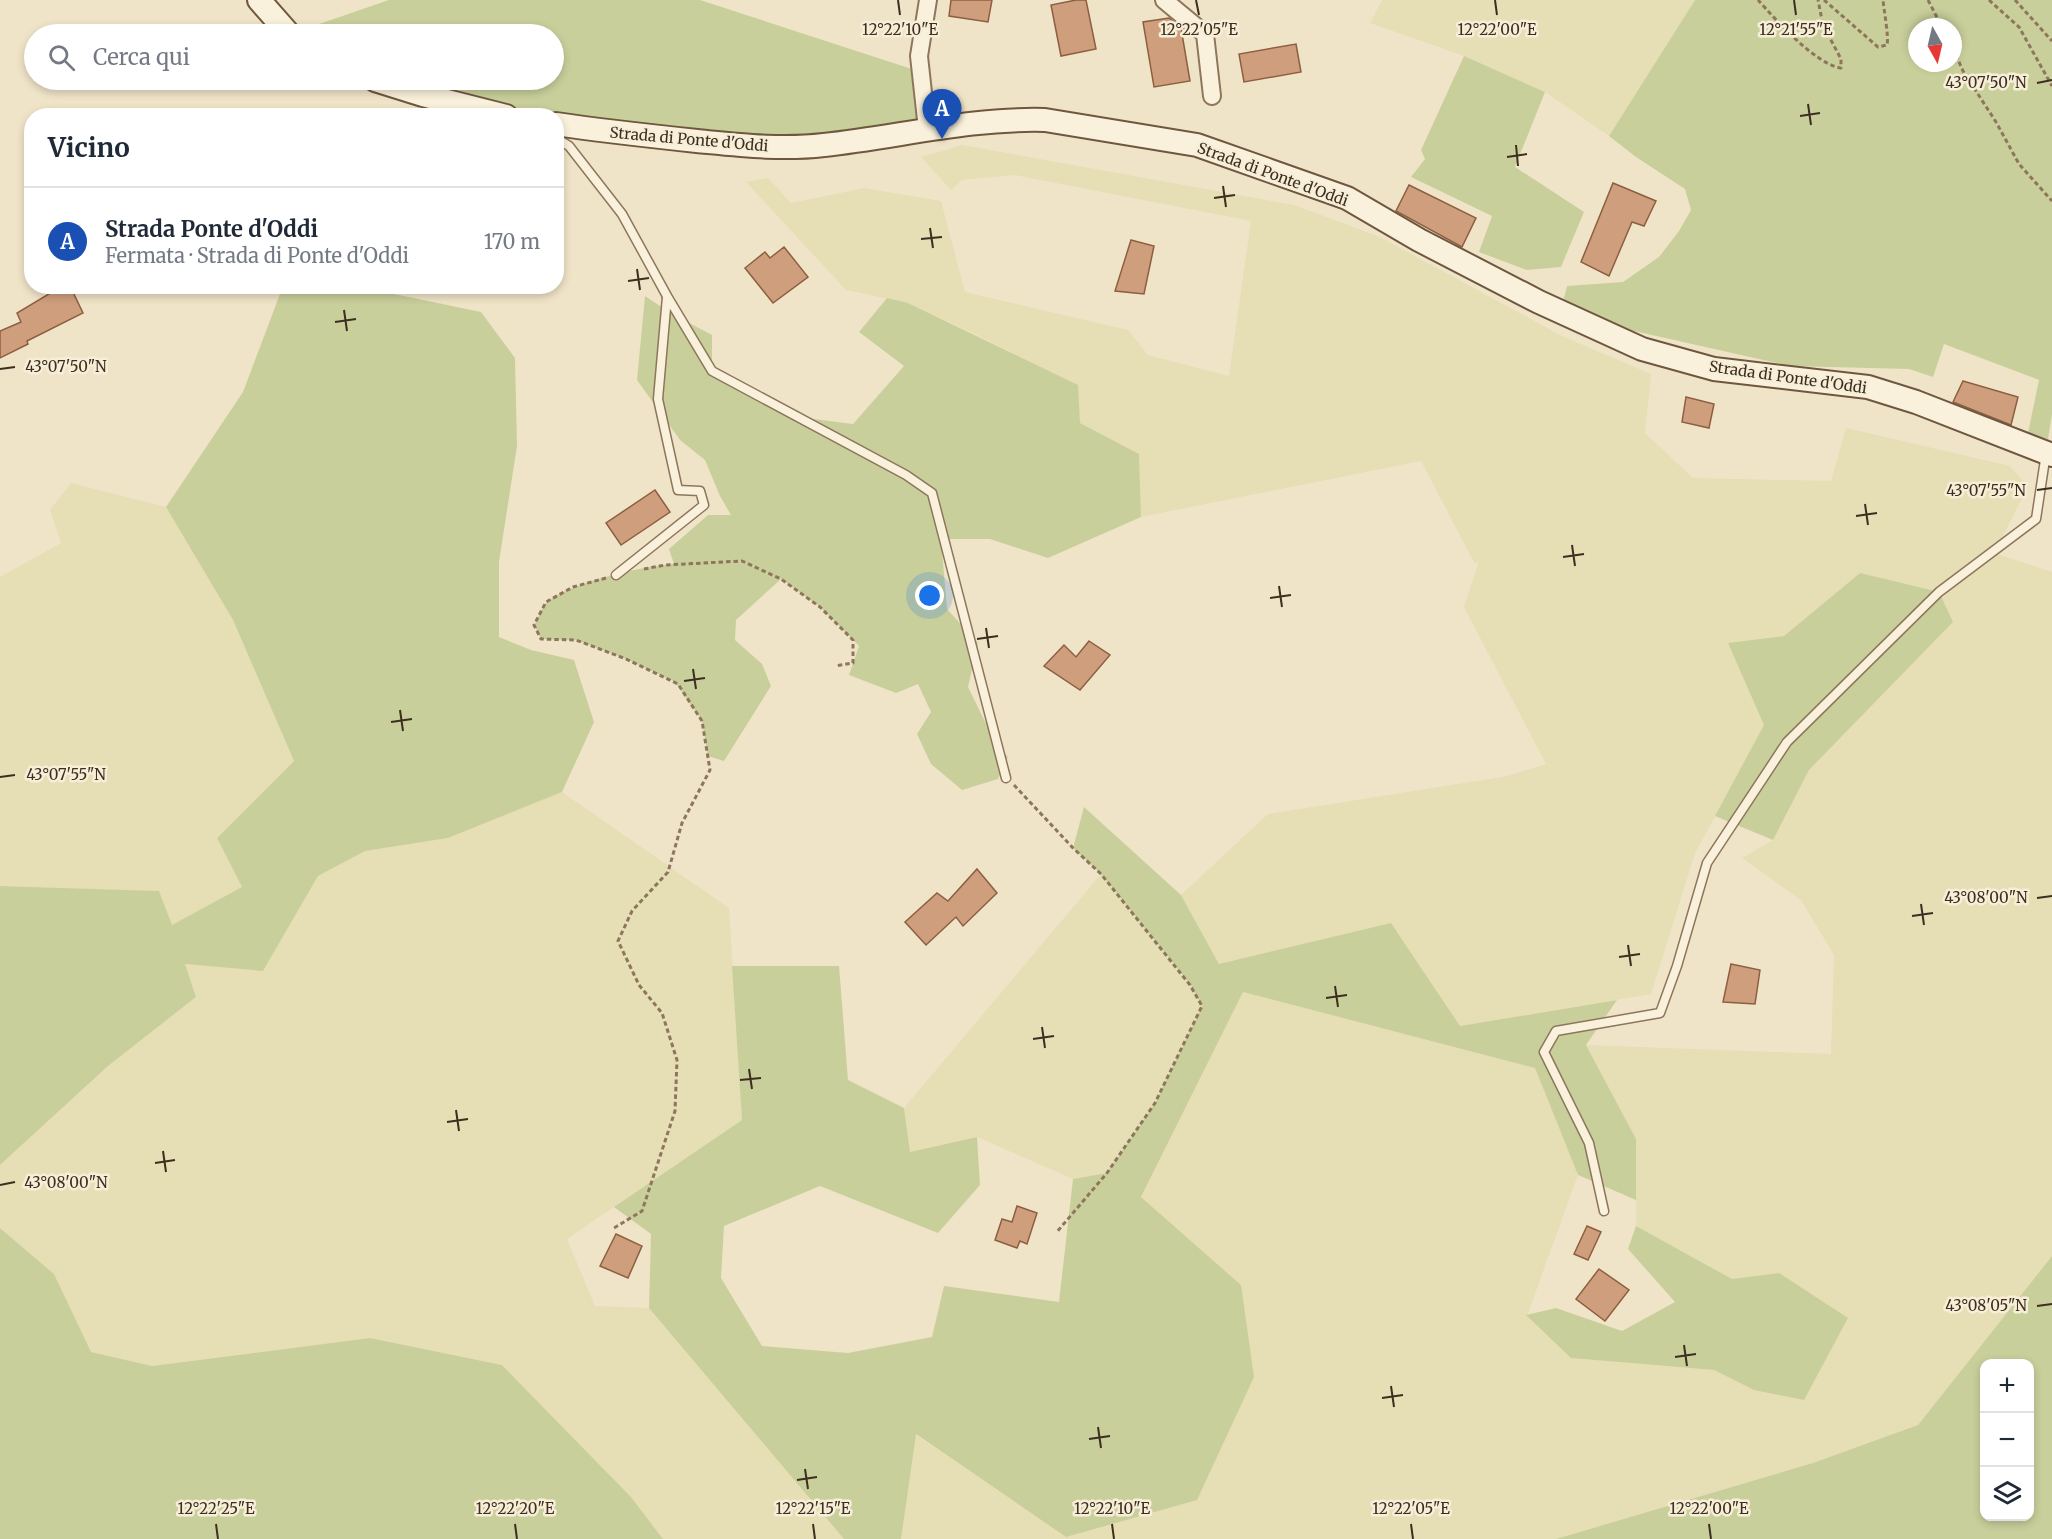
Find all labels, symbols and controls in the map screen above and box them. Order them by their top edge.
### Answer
north arrow [1908,18,1962,72]
text: 12°22'10"E [862,20,938,39]
text: 12°22'05"E [1160,20,1238,39]
text: 12°22'00"E [1457,20,1537,39]
text: 12°21'55"E [1759,20,1833,39]
search box [24,24,564,90]
icon: search [45,41,78,74]
text: Cerca qui [93,43,190,71]
text: 43°07'50"N [1945,73,2027,92]
pin: A [922,90,962,139]
street label: Strada di Ponte d'Oddi [609,123,769,155]
text: Vicino [48,131,130,164]
street label: Strada di Ponte d'Oddi [1195,138,1351,210]
text: Strada Ponte d'Oddi [105,215,318,243]
text: A [60,229,75,254]
text: 170 m [484,229,540,254]
text: Fermata · Strada di Ponte d'Oddi [105,243,409,268]
text: 43°07'50"N [25,357,107,376]
street label: Strada di Ponte d'Oddi [1708,357,1868,398]
text: 43°07'55"N [1946,481,2026,500]
your location [915,581,944,610]
text: 43°07'55"N [26,765,106,784]
text: 43°08'00"N [1944,888,2028,907]
text: 43°08'00"N [24,1173,108,1192]
text: 43°08'05"N [1945,1296,2027,1315]
map controls [1980,1359,2034,1521]
button: + [1980,1359,2034,1413]
button: − [1980,1413,2034,1467]
button: layers [1980,1467,2034,1521]
text: 12°22'25"E [178,1499,255,1518]
text: 12°22'20"E [476,1499,555,1518]
text: 12°22'15"E [776,1499,851,1518]
text: 12°22'10"E [1074,1499,1150,1518]
text: 12°22'05"E [1372,1499,1450,1518]
text: 12°22'00"E [1669,1499,1749,1518]

